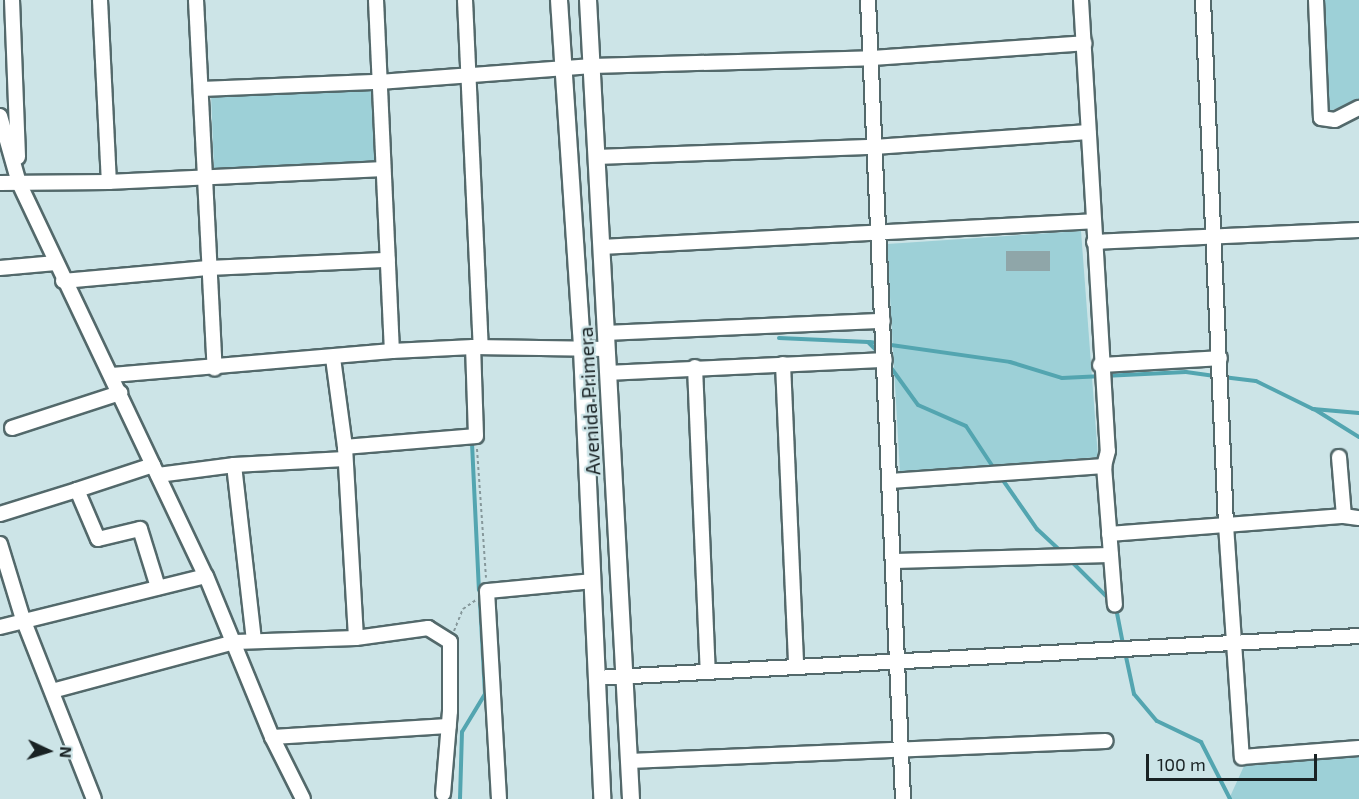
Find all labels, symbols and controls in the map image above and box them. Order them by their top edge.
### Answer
street label: Avenida Primera [573,326,605,476]
north arrow [18,721,78,781]
scale bar [1149,742,1320,780]
text: N [57,746,76,759]
text: 100 m [1157,753,1206,775]

